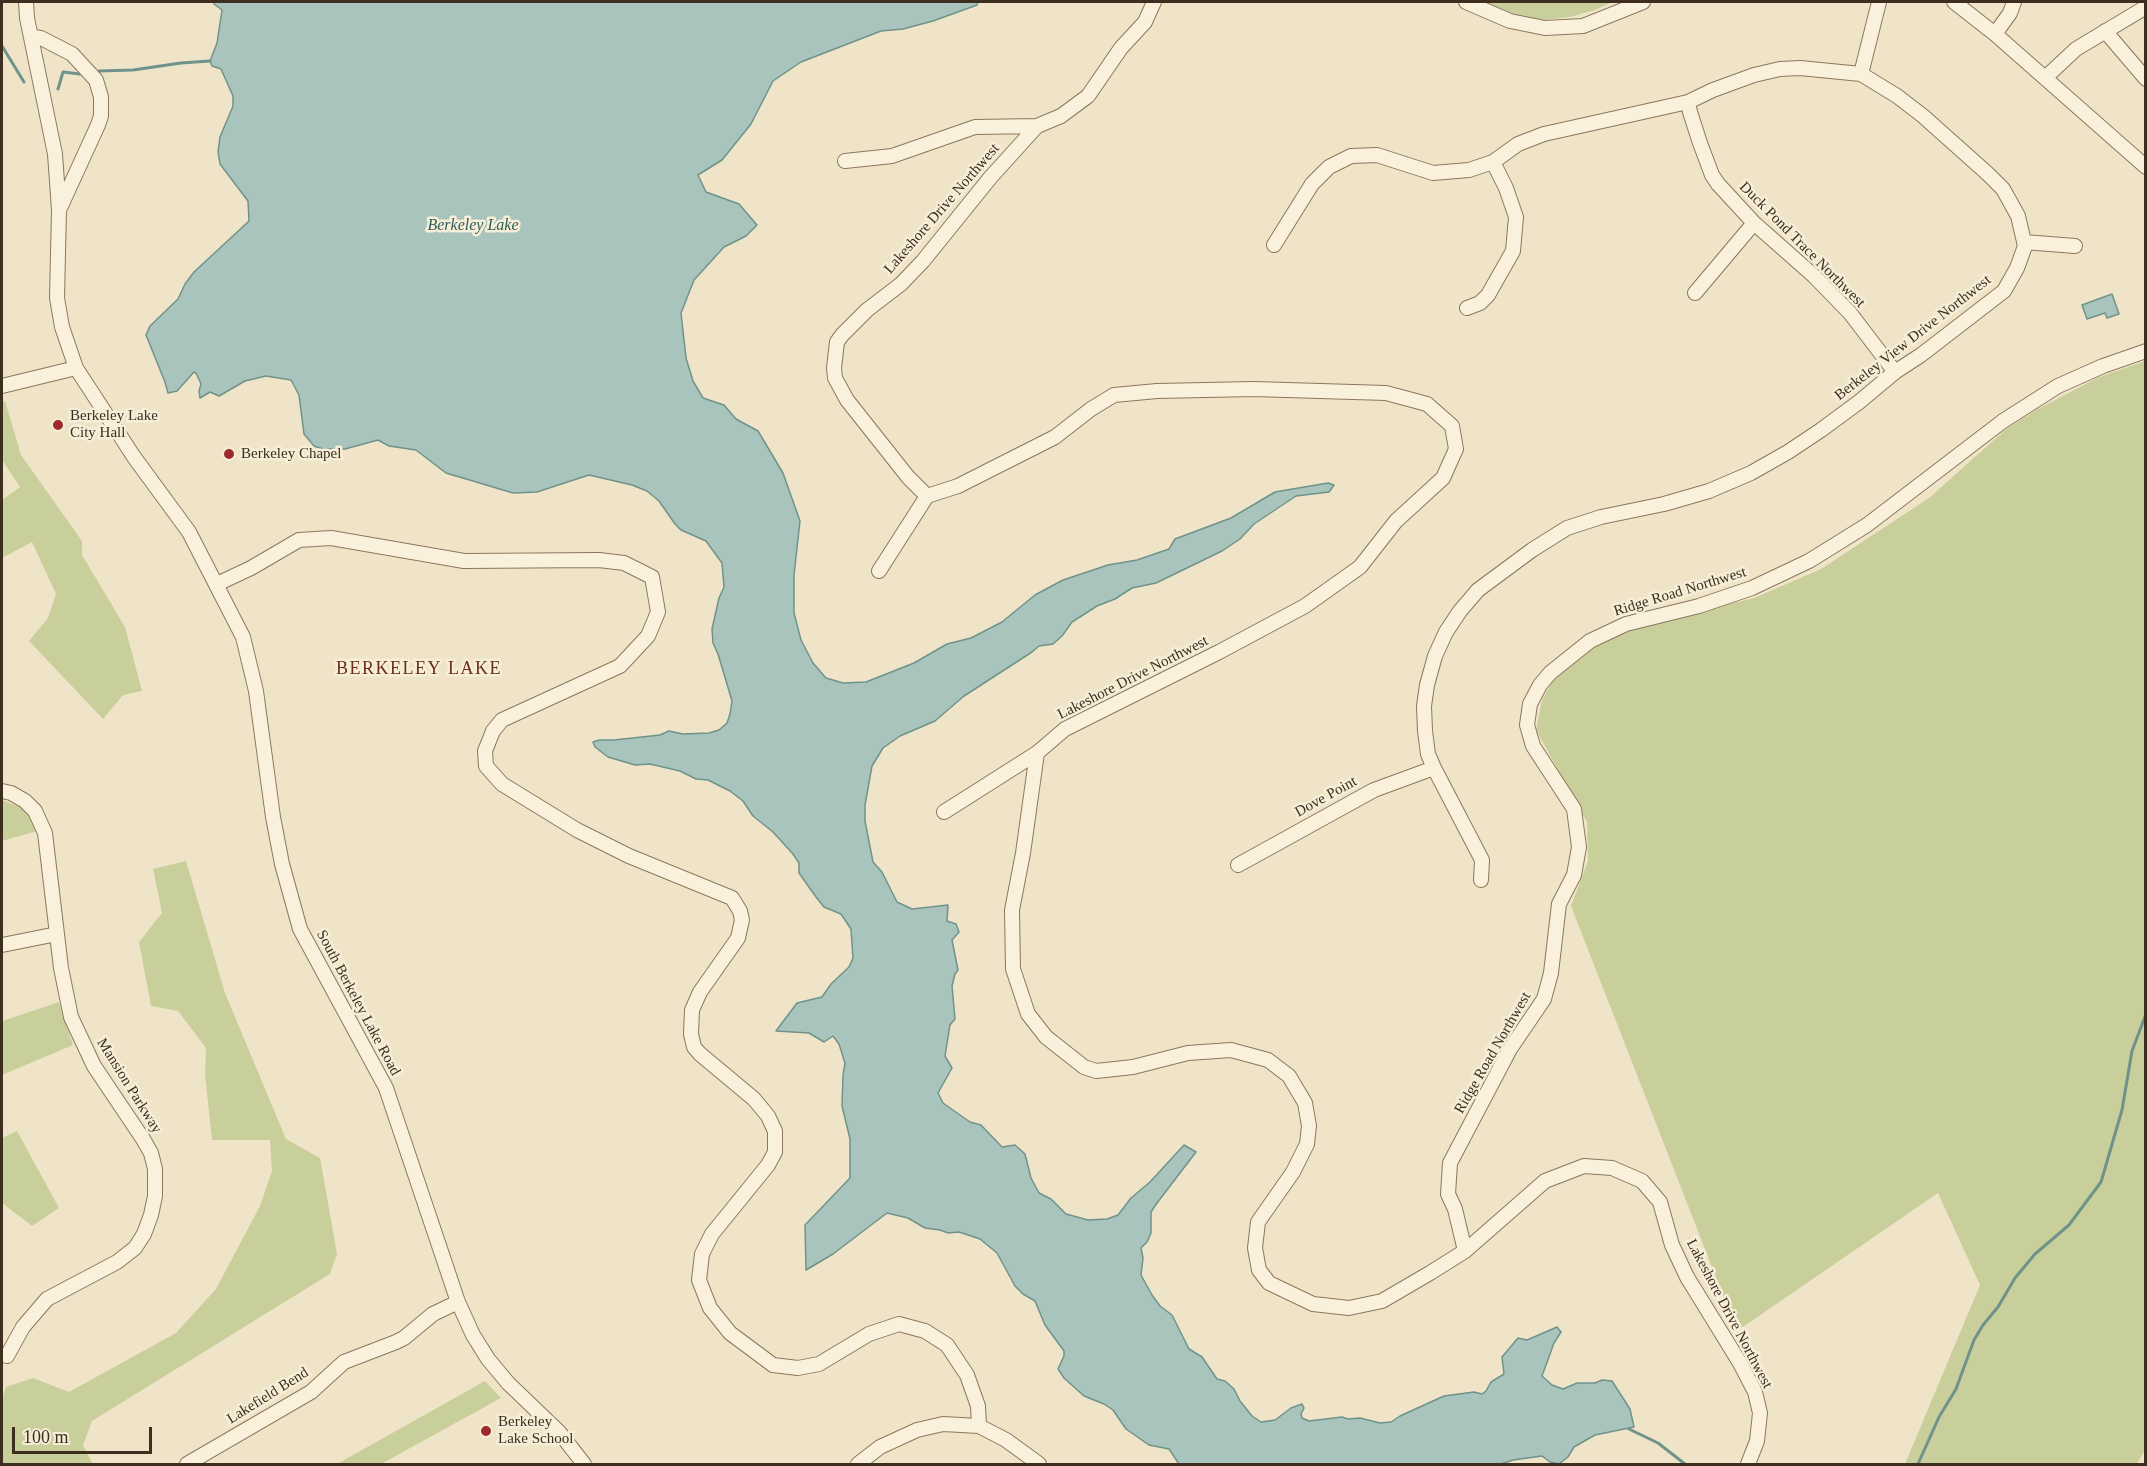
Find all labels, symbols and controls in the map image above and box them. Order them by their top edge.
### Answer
street label: Lakeshore Drive Northwest [881,140,1003,278]
street label: Duck Pond Trace Northwest [1735,178,1869,312]
water label: Berkeley Lake [427,216,519,236]
street label: Berkeley View Drive Northwest [1831,271,1995,405]
place label: Berkeley Lake City Hall [70,407,158,442]
marker: Berkeley Lake City Hall [51,418,65,432]
place label: Berkeley Chapel [241,445,341,463]
marker: Berkeley Chapel [222,447,236,461]
street label: Ridge Road Northwest [1612,563,1748,621]
street label: Lakeshore Drive Northwest [1055,632,1211,724]
district label: BERKELEY LAKE [336,658,502,680]
street label: Dove Point [1292,773,1360,821]
street label: South Berkeley Lake Road [312,927,404,1079]
street label: Ridge Road Northwest [1451,989,1535,1117]
street label: Mansion Parkway [93,1035,165,1137]
street label: Lakeshore Drive Northwest [1682,1236,1776,1392]
street label: Lakefield Bend [224,1364,312,1428]
place label: Berkeley Lake School [498,1413,573,1448]
scale bar [15,1415,154,1453]
marker: Berkeley Lake School [479,1424,493,1438]
text: 100 m [23,1427,69,1447]

